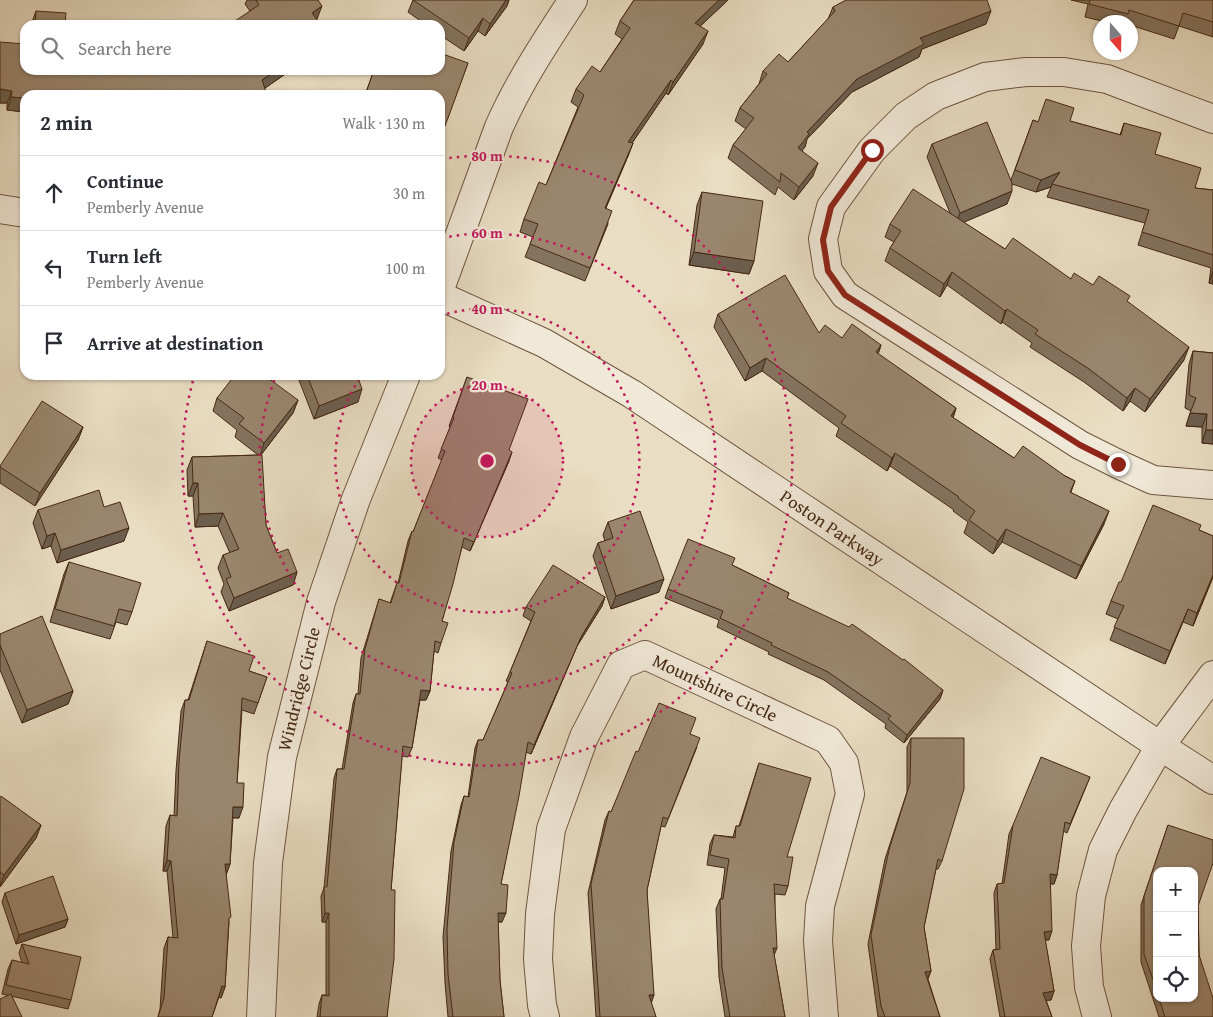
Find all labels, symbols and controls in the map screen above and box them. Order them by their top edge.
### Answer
north arrow [1093,15,1138,60]
search box [20,20,445,75]
icon: search [38,34,66,62]
text: Search here [78,34,172,62]
text: 2 min [40,107,92,138]
text: Walk · 130 m [342,111,425,135]
route start [861,139,884,162]
text: 80 m [471,145,503,166]
text: Continue [87,167,164,195]
icon: ahead [40,179,68,207]
text: 30 m [393,181,425,205]
text: Pemberly Avenue [87,195,204,219]
text: 60 m [471,222,503,243]
text: Turn left [87,242,162,270]
icon: left [40,254,68,282]
text: 100 m [385,256,425,280]
text: Pemberly Avenue [87,270,204,294]
text: 40 m [471,298,503,319]
icon: arrive [40,329,68,357]
text: Arrive at destination [87,329,263,357]
text: 20 m [471,374,503,395]
centre of rings [478,452,496,470]
route end [1107,453,1130,476]
street label: Poston Parkway [775,483,890,572]
street label: Windridge Circle [270,624,327,754]
street label: Mountshire Circle [648,647,782,728]
map controls [1153,867,1198,1002]
button: + [1153,867,1198,912]
button: − [1153,912,1198,957]
button: locate [1153,957,1198,1002]

